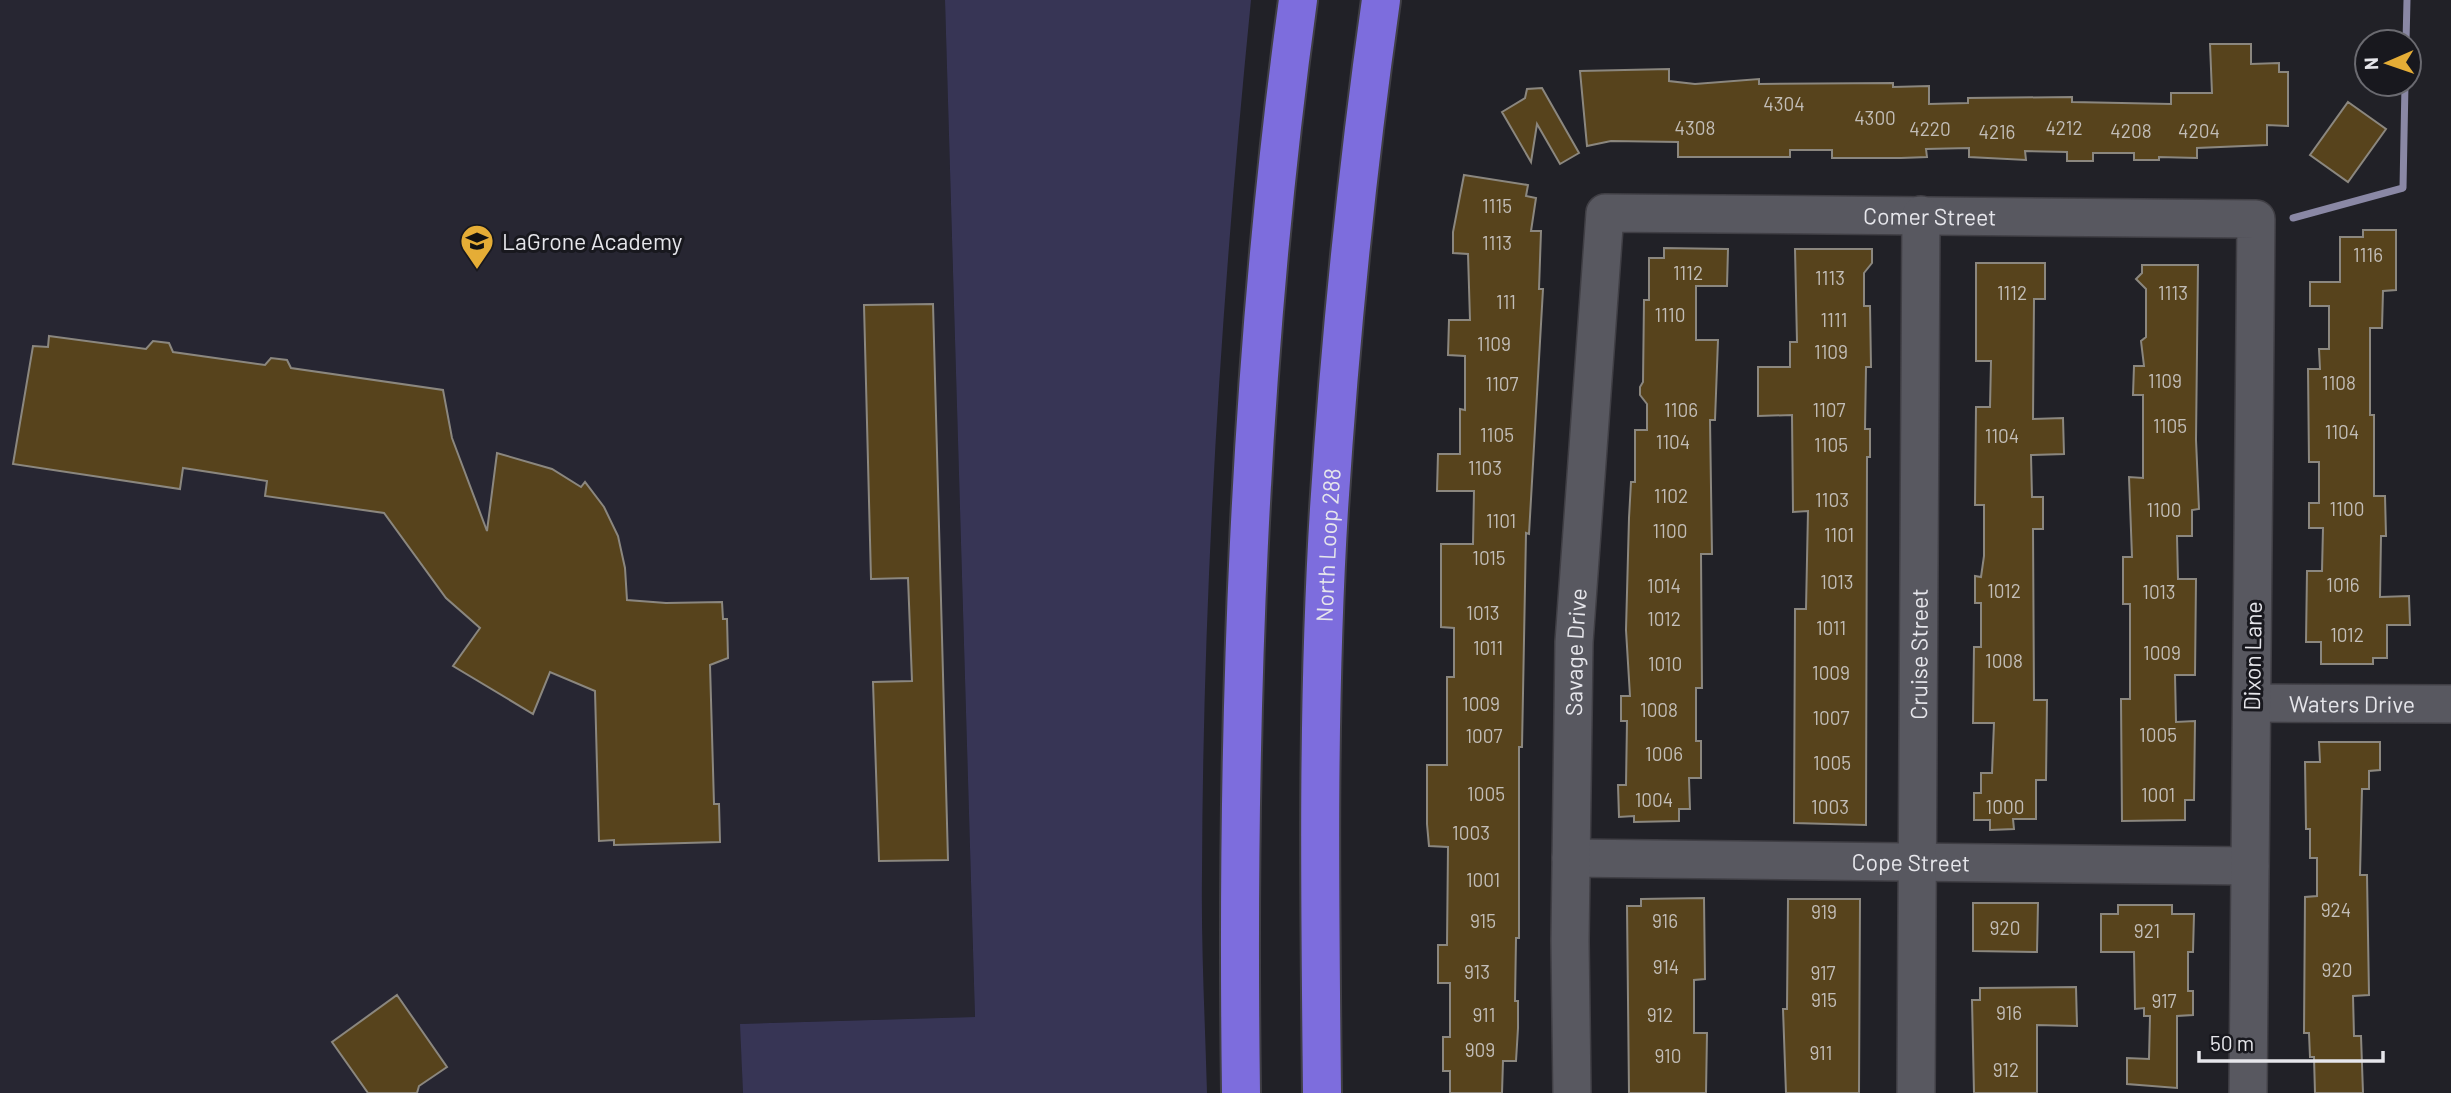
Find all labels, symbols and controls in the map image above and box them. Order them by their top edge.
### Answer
north arrow [2353,28,2423,98]
text: N [2359,57,2382,70]
house number: 4304 [1763,92,1805,115]
house number: 4300 [1854,106,1896,129]
house number: 4308 [1675,116,1715,139]
house number: 4212 [2045,116,2083,139]
house number: 4220 [1909,117,1951,140]
house number: 4208 [2110,119,2152,142]
house number: 4204 [2178,119,2220,142]
house number: 4216 [1979,120,2015,143]
house number: 1115 [1482,194,1512,217]
street label: Comer Street [1863,201,1997,231]
school or university icon: LaGrone Academy [458,222,496,271]
place label: LaGrone Academy [502,227,683,255]
house number: 1113 [1482,231,1512,254]
house number: 1116 [2353,243,2383,266]
house number: 1112 [1673,261,1703,284]
house number: 1113 [1815,266,1845,289]
house number: 1112 [1997,281,2027,304]
house number: 1113 [2158,281,2188,304]
house number: 111 [1496,290,1516,313]
house number: 1110 [1655,303,1685,326]
house number: 1111 [1821,308,1847,331]
house number: 1109 [1477,332,1511,355]
house number: 1109 [1814,340,1848,363]
house number: 1109 [2148,369,2182,392]
house number: 1108 [2322,371,2356,394]
house number: 1107 [1485,372,1519,395]
house number: 1106 [1664,398,1698,421]
house number: 1107 [1812,398,1846,421]
house number: 1105 [2153,414,2187,437]
house number: 1104 [2325,420,2359,443]
house number: 1105 [1480,423,1514,446]
house number: 1104 [1985,424,2019,447]
house number: 1104 [1656,430,1690,453]
house number: 1105 [1814,433,1848,456]
house number: 1103 [1468,456,1502,479]
street label: North Loop 288 [1310,467,1346,623]
house number: 1102 [1654,484,1688,507]
house number: 1103 [1815,488,1849,511]
house number: 1100 [2330,497,2364,520]
house number: 1100 [2147,498,2181,521]
house number: 1101 [1486,509,1516,532]
house number: 1100 [1653,519,1687,542]
house number: 1101 [1824,523,1854,546]
house number: 1015 [1472,546,1506,569]
house number: 1013 [1820,570,1854,593]
house number: 1016 [2326,573,2360,596]
house number: 1014 [1647,574,1681,597]
house number: 1012 [1987,579,2021,602]
house number: 1013 [2142,580,2176,603]
street label: Savage Drive [1559,587,1592,716]
street label: Cruise Street [1904,588,1933,720]
house number: 1013 [1466,601,1500,624]
street label: Dixon Lane [2237,601,2267,711]
house number: 1012 [1647,607,1681,630]
house number: 1011 [1816,616,1846,639]
house number: 1012 [2330,623,2364,646]
house number: 1011 [1473,636,1503,659]
house number: 1009 [2143,641,2181,664]
house number: 1008 [1985,649,2023,672]
house number: 1010 [1648,652,1682,675]
house number: 1009 [1812,661,1850,684]
street label: Waters Drive [2289,689,2415,718]
house number: 1009 [1462,692,1500,715]
house number: 1008 [1640,698,1678,721]
house number: 1007 [1812,706,1850,729]
house number: 1005 [2139,723,2177,746]
house number: 1007 [1465,724,1503,747]
house number: 1006 [1645,742,1683,765]
house number: 1005 [1813,751,1851,774]
house number: 1005 [1467,782,1505,805]
house number: 1001 [2141,783,2175,806]
house number: 1004 [1635,788,1673,811]
house number: 1003 [1811,795,1849,818]
house number: 1000 [1986,795,2024,818]
house number: 1003 [1452,821,1490,844]
street label: Cope Street [1851,847,1971,877]
house number: 1001 [1466,868,1500,891]
house number: 924 [2321,898,2351,921]
house number: 919 [1811,900,1837,923]
house number: 915 [1470,909,1496,932]
house number: 916 [1652,909,1678,932]
house number: 920 [1990,916,2020,939]
house number: 921 [2134,919,2160,942]
house number: 914 [1653,955,1679,978]
house number: 920 [2322,958,2352,981]
house number: 913 [1464,960,1490,983]
house number: 917 [1810,961,1836,984]
house number: 915 [1811,988,1837,1011]
house number: 917 [2151,989,2177,1012]
house number: 916 [1996,1001,2022,1024]
house number: 911 [1473,1003,1495,1026]
house number: 912 [1647,1003,1673,1026]
scale bar [2199,1020,2383,1064]
text: 50 m [2210,1030,2254,1055]
house number: 909 [1465,1038,1495,1061]
house number: 911 [1810,1041,1832,1064]
house number: 910 [1655,1044,1681,1067]
house number: 912 [1993,1058,2019,1081]

